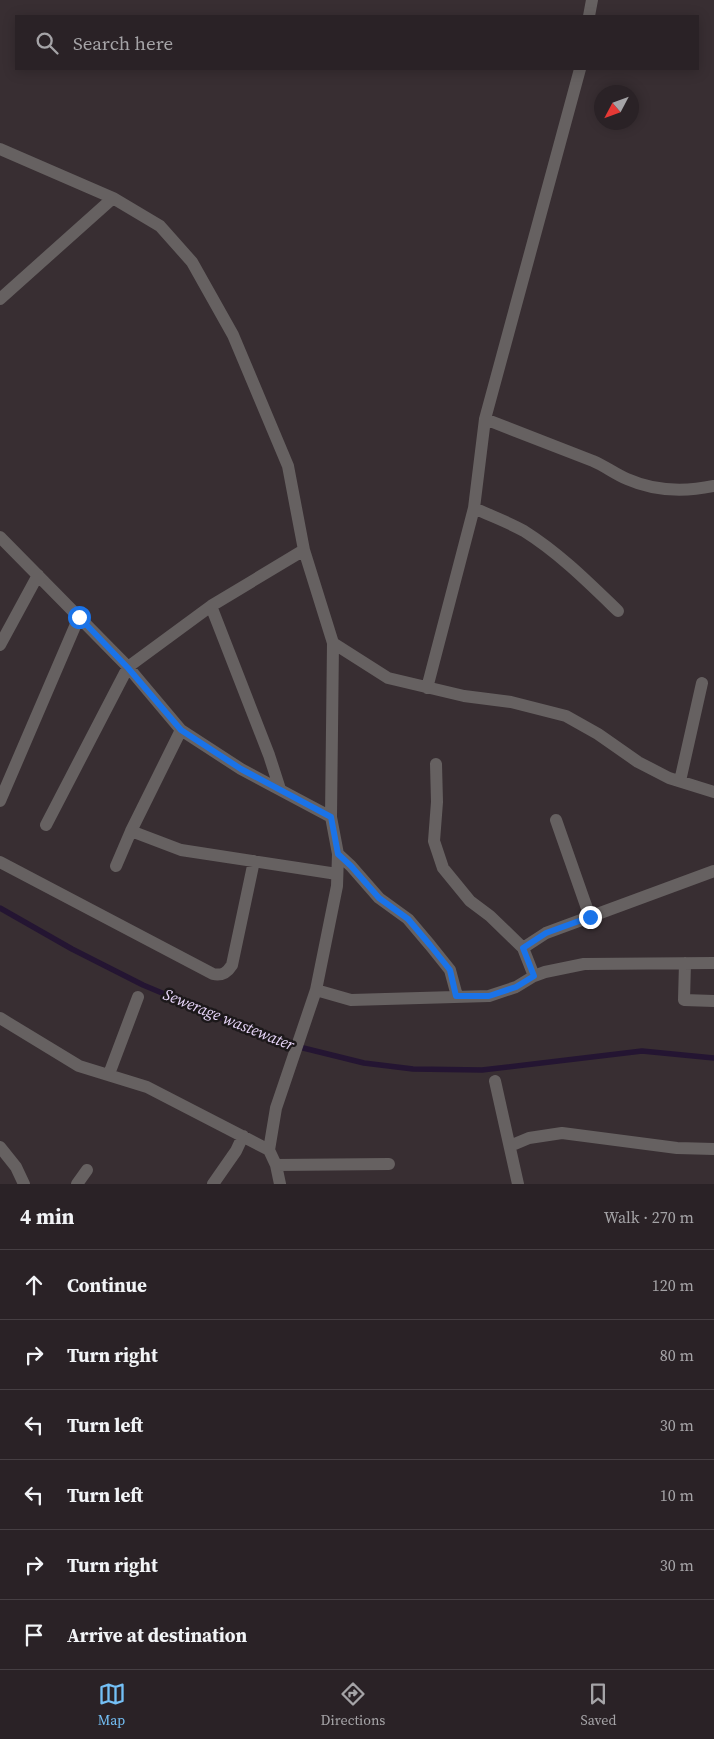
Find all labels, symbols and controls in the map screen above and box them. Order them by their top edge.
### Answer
search box [15,15,699,70]
icon: search [33,29,61,57]
text: Search here [73,30,173,56]
north arrow [594,85,639,130]
route start [68,606,91,629]
route end [579,906,602,929]
water label: Sewerage wastewater [160,983,298,1056]
text: 4 min [20,1202,75,1231]
text: Walk · 270 m [604,1206,694,1228]
icon: ahead [20,1271,48,1299]
text: Continue [67,1272,147,1298]
text: 120 m [652,1274,694,1296]
icon: right [20,1341,48,1369]
text: Turn right [67,1342,158,1368]
text: 80 m [660,1344,694,1366]
icon: left [20,1411,48,1439]
text: Turn left [67,1412,143,1438]
text: 30 m [660,1414,694,1436]
icon: left [20,1481,48,1509]
text: Turn left [67,1482,143,1508]
text: 10 m [660,1484,694,1506]
icon: right [20,1551,48,1579]
text: Turn right [67,1552,158,1578]
text: 30 m [660,1554,694,1576]
icon: arrive [20,1621,48,1649]
text: Arrive at destination [67,1622,247,1648]
tab: Map [98,1680,126,1730]
tab: Directions [321,1680,385,1730]
tab: Saved [581,1680,616,1730]

